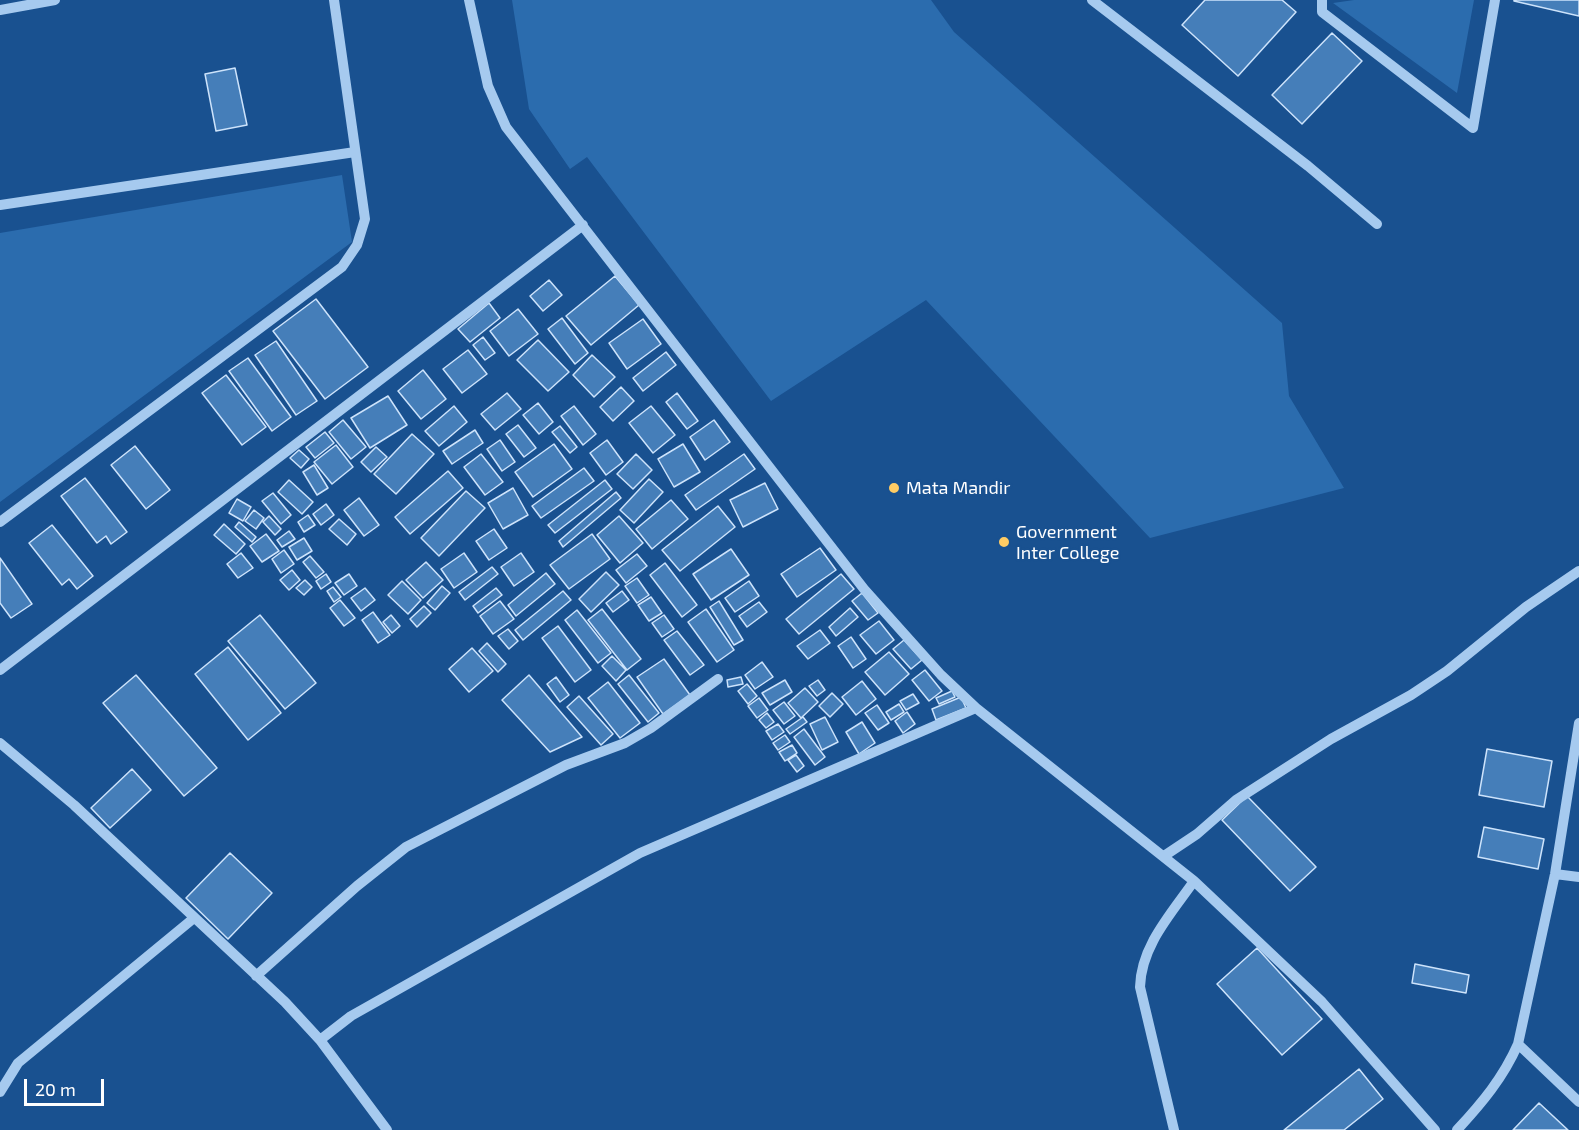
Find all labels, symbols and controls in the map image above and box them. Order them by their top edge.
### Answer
place label: Mata Mandir [906,477,1011,499]
marker: Mata Mandir [887,481,901,495]
place label: Government Inter College [1016,521,1119,564]
marker: Government Inter College [997,535,1011,549]
scale bar [27,1067,106,1105]
text: 20 m [35,1078,76,1100]

